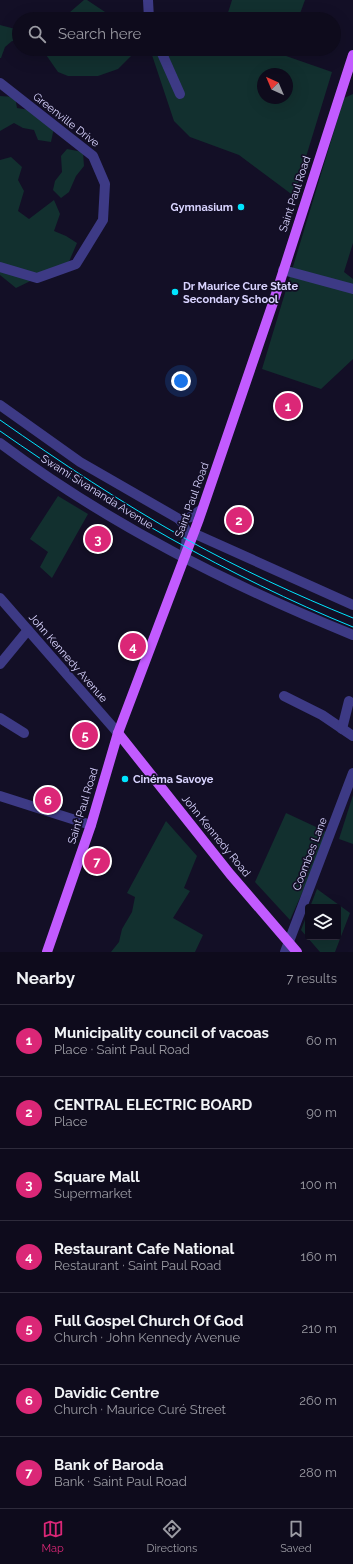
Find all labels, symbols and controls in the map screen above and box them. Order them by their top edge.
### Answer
search box [12,12,341,56]
icon: search [26,23,48,45]
text: Search here [58,25,141,43]
north arrow [257,68,293,104]
street label: Greenville Drive [30,90,102,150]
street label: Saint Paul Road [277,154,313,234]
place label: Gymnasium [171,201,233,214]
marker: Gymnasium [236,202,246,212]
place label: Dr Maurice Cure State Secondary School [183,280,299,306]
marker: Dr Maurice Cure State Secondary School [170,287,180,297]
your location [171,371,191,391]
pin: 1 [275,391,301,421]
street label: Swami Sivananda Avenue [38,452,156,532]
street label: Saint Paul Road [172,460,212,539]
pin: 2 [226,505,252,535]
pin: 3 [85,524,111,554]
street label: John Kennedy Avenue [26,611,110,705]
pin: 4 [120,631,146,661]
pin: 5 [72,720,98,750]
street label: Saint Paul Road [65,766,101,846]
place label: Cinéma Savoye [133,773,214,786]
marker: Cinéma Savoye [120,774,130,784]
pin: 6 [35,785,61,815]
street label: John Kennedy Road [179,792,253,880]
street label: Coombes Lane [290,815,330,892]
pin: 7 [84,846,110,876]
map controls [305,904,341,940]
button: layers [305,904,341,940]
text: Nearby [16,968,75,988]
text: 7 results [287,971,337,986]
text: Municipality council of vacoas [54,1024,269,1042]
text: 1 [26,1033,32,1048]
text: 60 m [306,1033,337,1048]
text: Place · Saint Paul Road [54,1042,190,1057]
text: CENTRAL ELECTRIC BOARD [54,1096,252,1114]
text: 2 [25,1105,33,1120]
text: 90 m [306,1105,337,1120]
text: Place [54,1114,87,1129]
text: Square Mall [54,1168,140,1186]
text: 3 [25,1177,33,1192]
text: 100 m [300,1177,337,1192]
text: Supermarket [54,1186,132,1201]
text: Restaurant Cafe National [54,1240,234,1258]
text: 4 [25,1249,33,1264]
text: 160 m [300,1249,337,1264]
text: Restaurant · Saint Paul Road [54,1258,221,1273]
text: Full Gospel Church Of God [54,1312,243,1330]
text: 5 [25,1321,33,1336]
text: 210 m [301,1321,337,1336]
text: Church · John Kennedy Avenue [54,1330,240,1345]
text: Davidic Centre [54,1384,159,1402]
text: 6 [25,1393,33,1408]
text: 260 m [299,1393,337,1408]
text: Church · Maurice Curé Street [54,1402,226,1417]
text: Bank of Baroda [54,1456,164,1474]
text: 7 [25,1465,33,1480]
text: 280 m [299,1465,337,1480]
text: Bank · Saint Paul Road [54,1474,187,1489]
tab: Map [41,1518,64,1555]
tab: Directions [147,1518,197,1555]
tab: Saved [280,1518,312,1555]

